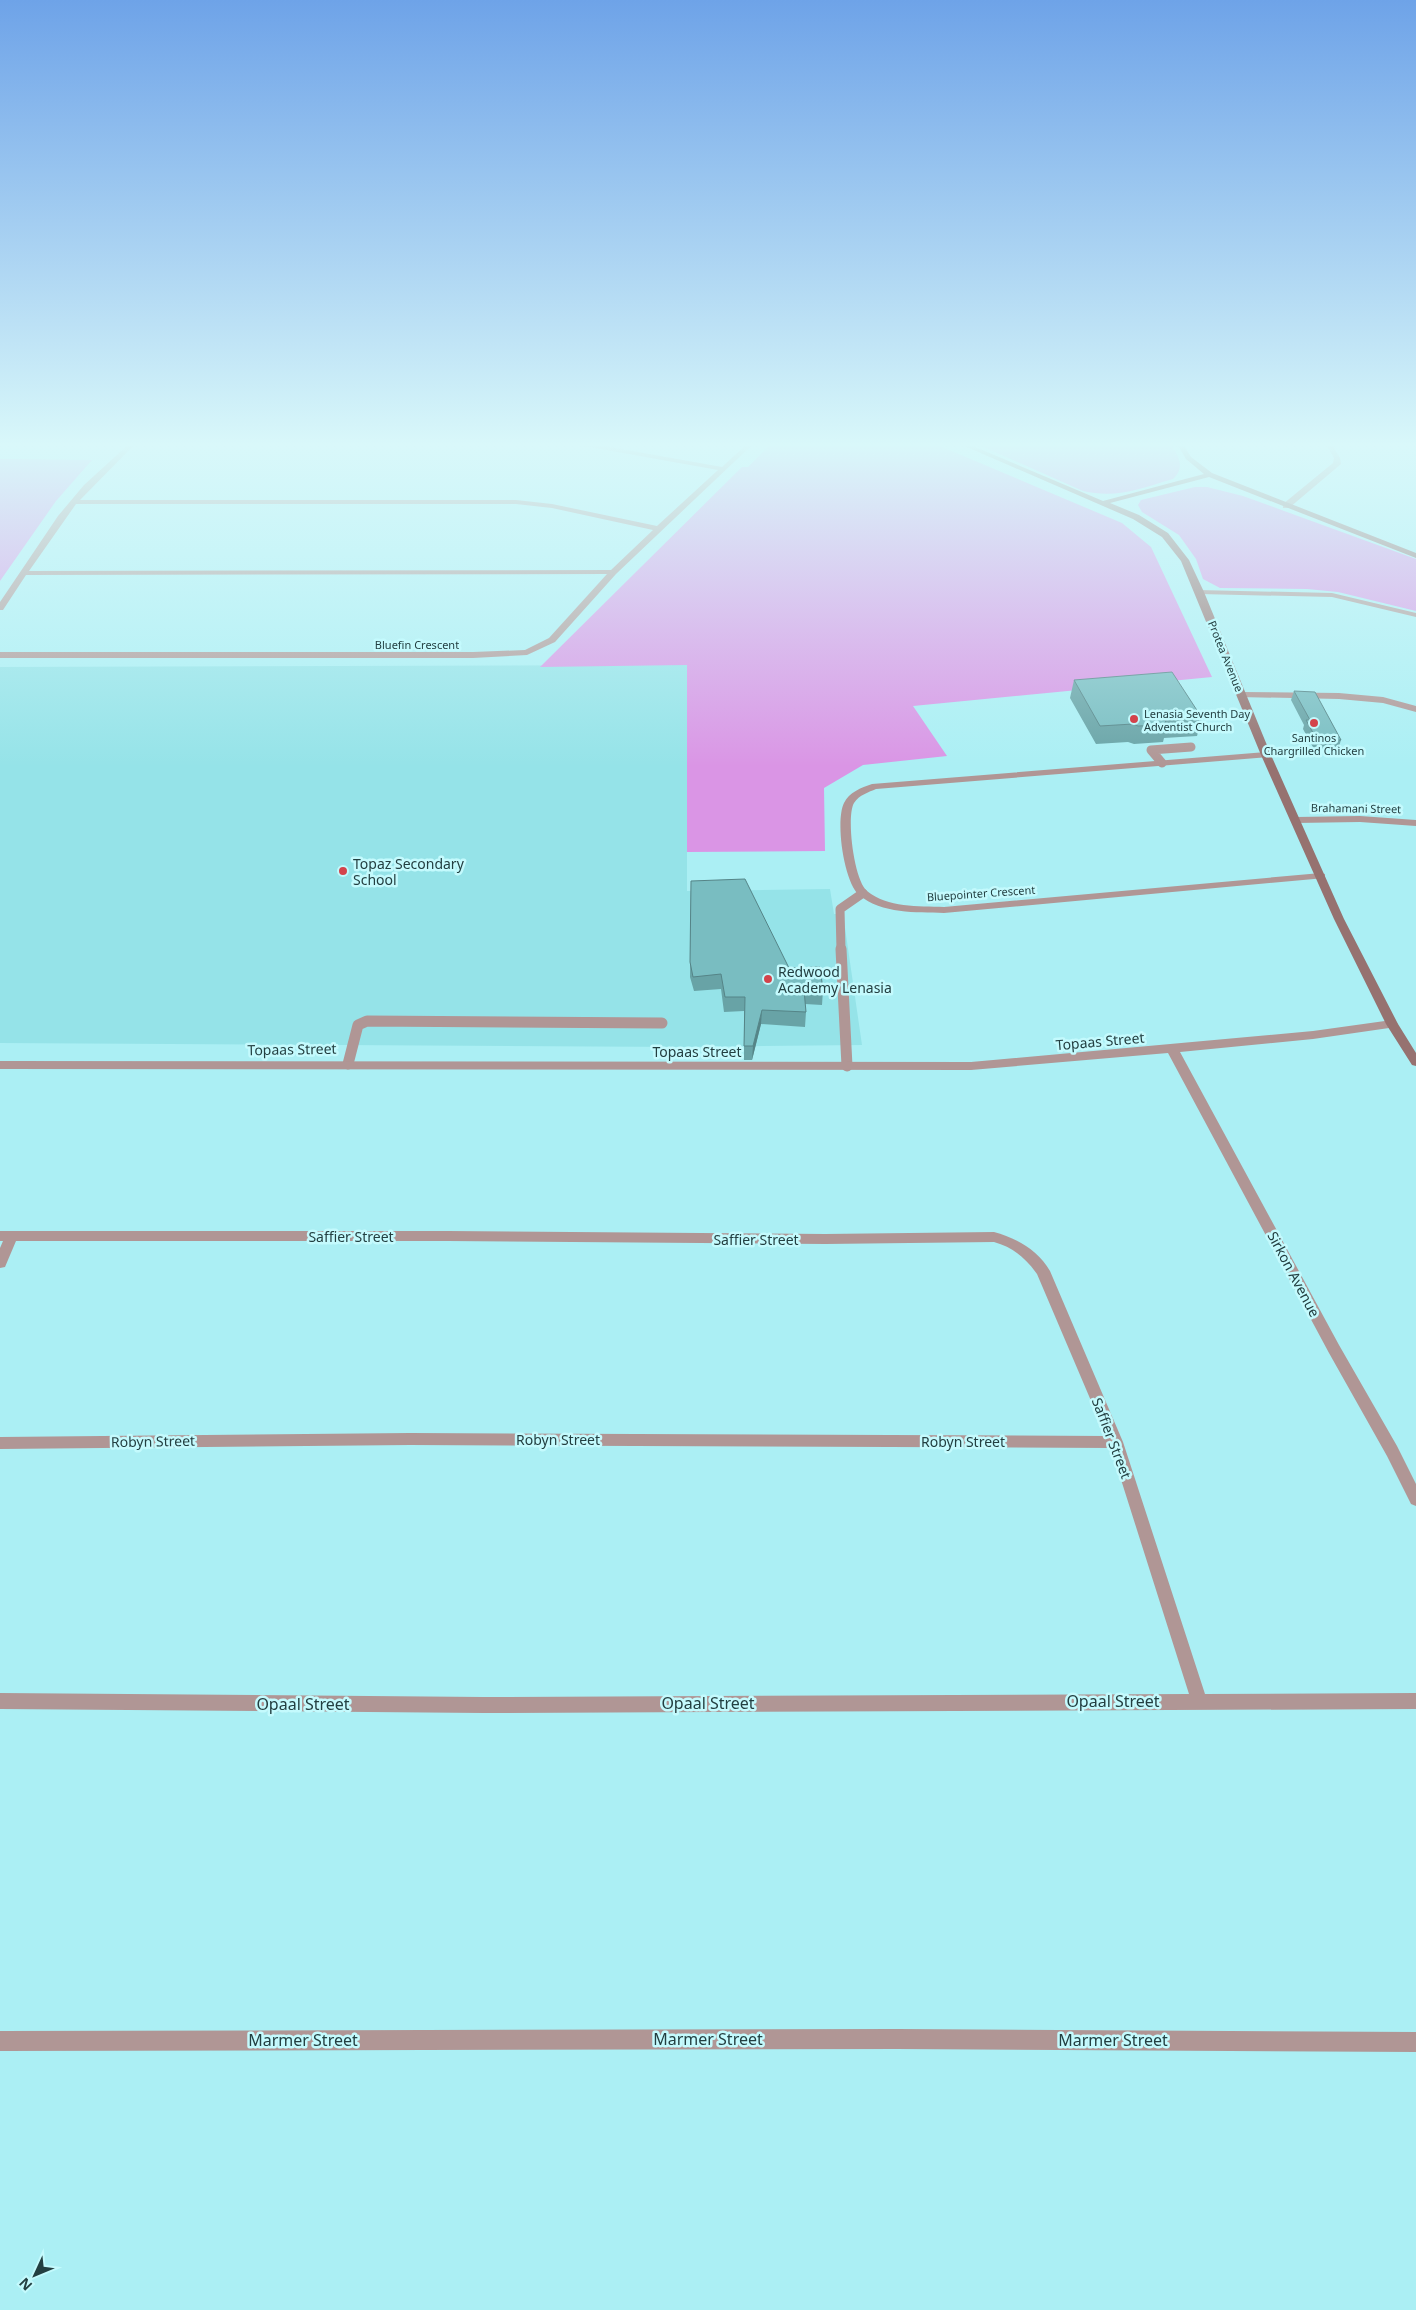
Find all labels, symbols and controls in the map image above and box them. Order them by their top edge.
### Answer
street label: Protea Avenue [1205,618,1247,694]
street label: Bluefin Crescent [375,637,459,652]
place label: Lenasia Seventh Day Adventist Church [1144,706,1251,734]
marker: Lenasia Seventh Day Adventist Church [1128,713,1140,725]
marker: Santinos Chargrilled Chicken [1308,717,1320,729]
place label: Santinos Chargrilled Chicken [1264,730,1364,758]
street label: Brahamani Street [1311,800,1401,816]
place label: Topaz Secondary School [353,854,465,889]
marker: Topaz Secondary School [337,865,349,877]
street label: Bluepointer Crescent [926,882,1036,904]
place label: Redwood Academy Lenasia [778,962,892,997]
marker: Redwood Academy Lenasia [762,973,774,985]
street label: Topaas Street [1055,1028,1145,1054]
street label: Topaas Street [247,1039,337,1059]
street label: Topaas Street [652,1042,742,1061]
street label: Saffier Street [308,1227,394,1246]
street label: Sirkon Avenue [1263,1228,1325,1320]
street label: Saffier Street [713,1230,799,1249]
street label: Saffier Street [1088,1395,1136,1481]
street label: Robyn Street [516,1430,600,1449]
street label: Robyn Street [111,1431,195,1451]
street label: Robyn Street [921,1432,1005,1451]
street label: Opaal Street [1066,1690,1160,1712]
street label: Opaal Street [661,1692,755,1714]
street label: Opaal Street [256,1693,350,1715]
street label: Marmer Street [653,2028,763,2050]
street label: Marmer Street [248,2029,358,2051]
street label: Marmer Street [1058,2029,1168,2051]
north arrow [10,2250,60,2300]
text: N [14,2274,36,2295]

